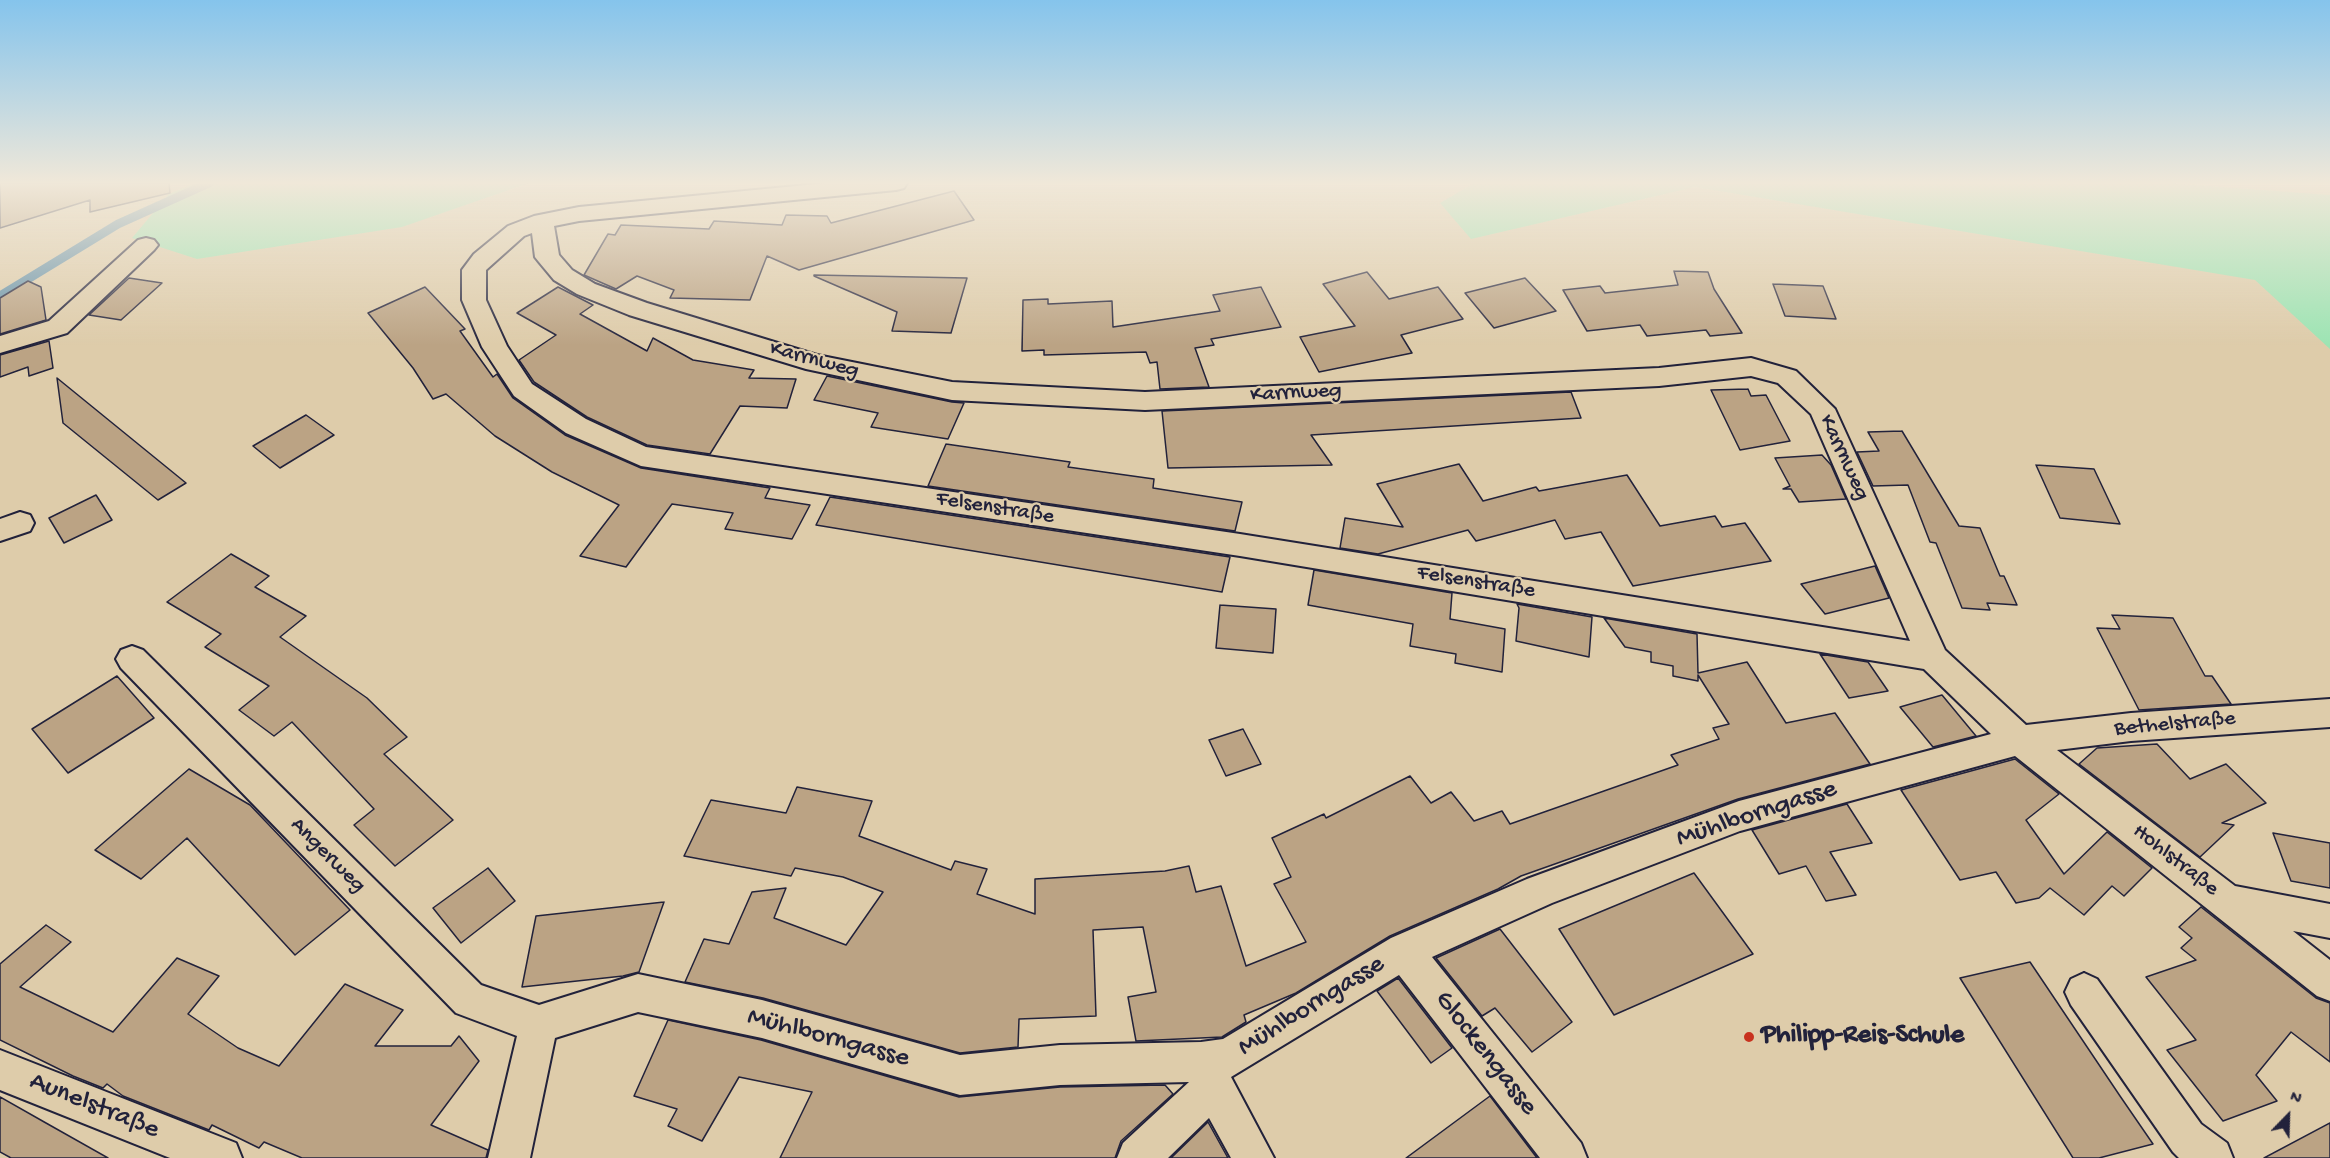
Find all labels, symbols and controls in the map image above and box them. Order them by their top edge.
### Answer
street label: Karrnweg [767,336,861,386]
street label: Karrnweg [1250,378,1342,410]
street label: Karrnweg [1812,411,1874,505]
street label: Felsenstraße [934,487,1056,531]
street label: Felsenstraße [1415,561,1537,605]
street label: Bethelstraße [2113,707,2237,743]
street label: Mühlborngasse [1673,774,1841,856]
street label: Angerweg [284,813,370,899]
street label: Hohlstraße [2127,819,2223,903]
street label: Mühlborngasse [1233,949,1391,1065]
street label: Glockengasse [1426,985,1544,1123]
street label: Mühlborngasse [743,1002,913,1076]
place label: Philipp-Reis-Schule [1761,1021,1964,1053]
marker: Philipp-Reis-Schule [1742,1030,1756,1044]
street label: Aunelstraße [24,1066,164,1148]
north arrow [2258,1086,2318,1146]
text: N [2287,1088,2304,1110]

